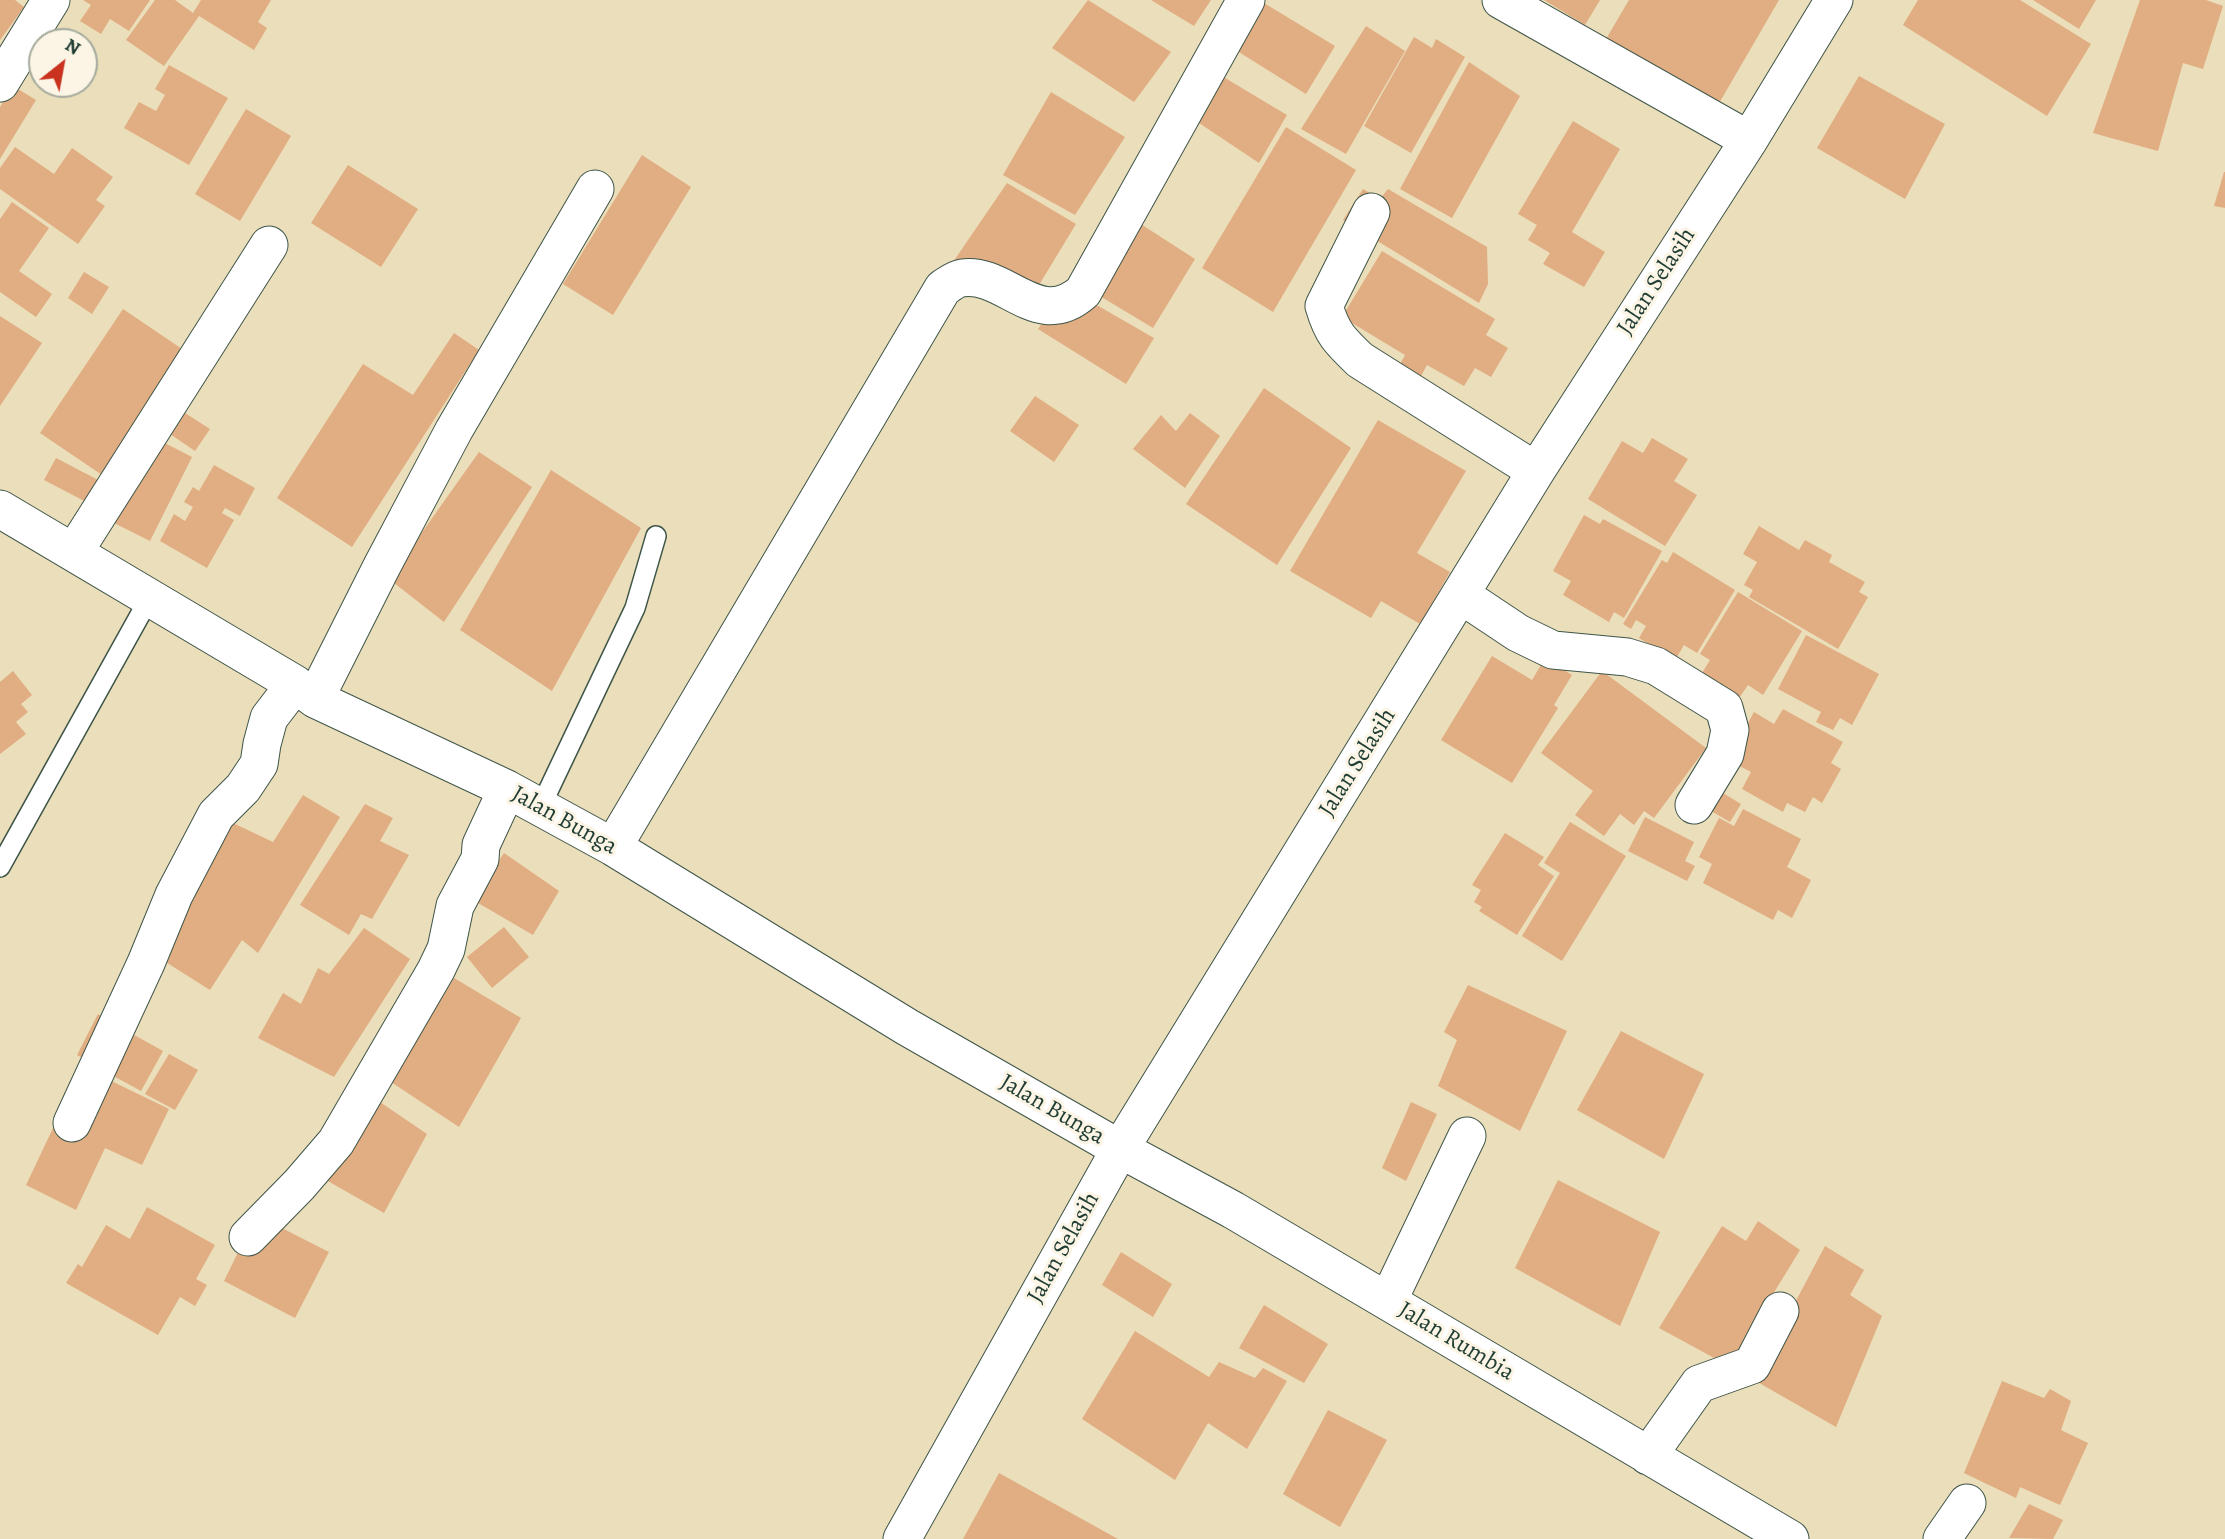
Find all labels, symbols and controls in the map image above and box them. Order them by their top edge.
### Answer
north arrow [28,28,98,98]
text: N [60,32,85,61]
street label: Jalan Selasih [1612,223,1702,341]
street label: Jalan Selasih [1313,703,1403,823]
street label: Jalan Bunga [506,780,622,862]
street label: Jalan Bunga [994,1068,1110,1152]
street label: Jalan Selasih [1022,1187,1106,1309]
street label: Jalan Rumbia [1393,1296,1519,1388]

